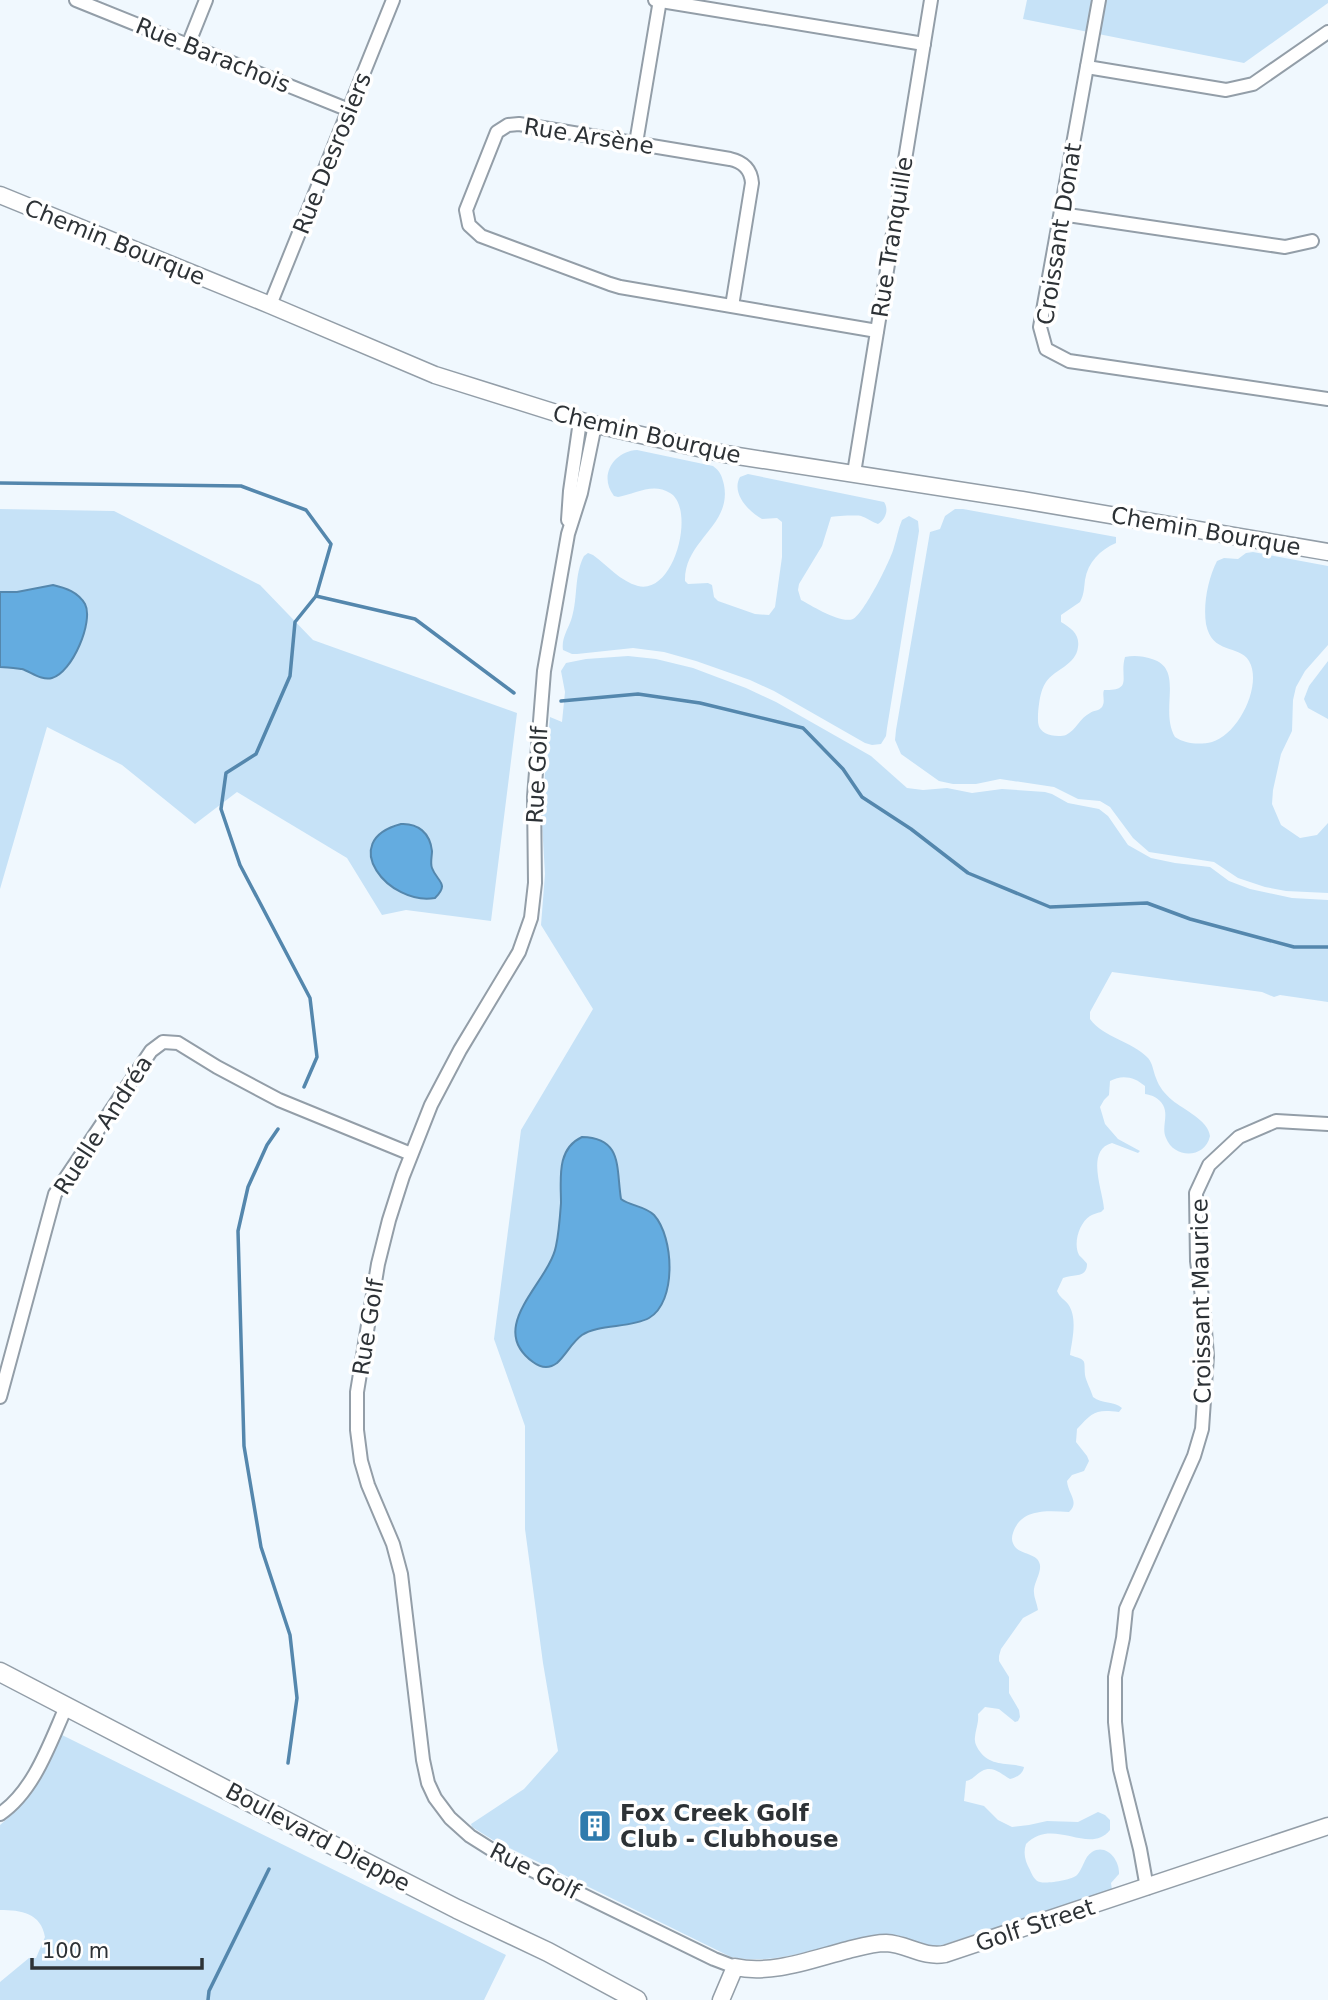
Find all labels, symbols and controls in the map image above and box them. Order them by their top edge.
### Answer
street label: Rue Barachois [132,12,294,98]
street label: Rue Desrosiers [288,68,376,238]
street label: Rue Arsène [522,113,656,159]
street label: Croissant Donat [1032,141,1086,327]
street label: Rue Tranquille [866,155,918,319]
street label: Chemin Bourque [21,194,209,290]
street label: Chemin Bourque [550,400,744,468]
street label: Chemin Bourque [1109,502,1303,560]
street label: Rue Golf [521,725,553,824]
street label: Ruelle Andréa [49,1051,157,1199]
street label: Croissant Maurice [1186,1198,1216,1404]
street label: Rue Golf [348,1276,389,1377]
street label: Boulevard Dieppe [221,1777,415,1897]
place label: Fox Creek Golf Club - Clubhouse [620,1800,839,1852]
building icon: Fox Creek Golf Club - Clubhouse [576,1807,614,1845]
street label: Rue Golf [486,1837,585,1905]
street label: Golf Street [972,1894,1098,1956]
scale bar [32,1926,201,1970]
text: 100 m [42,1939,109,1963]

